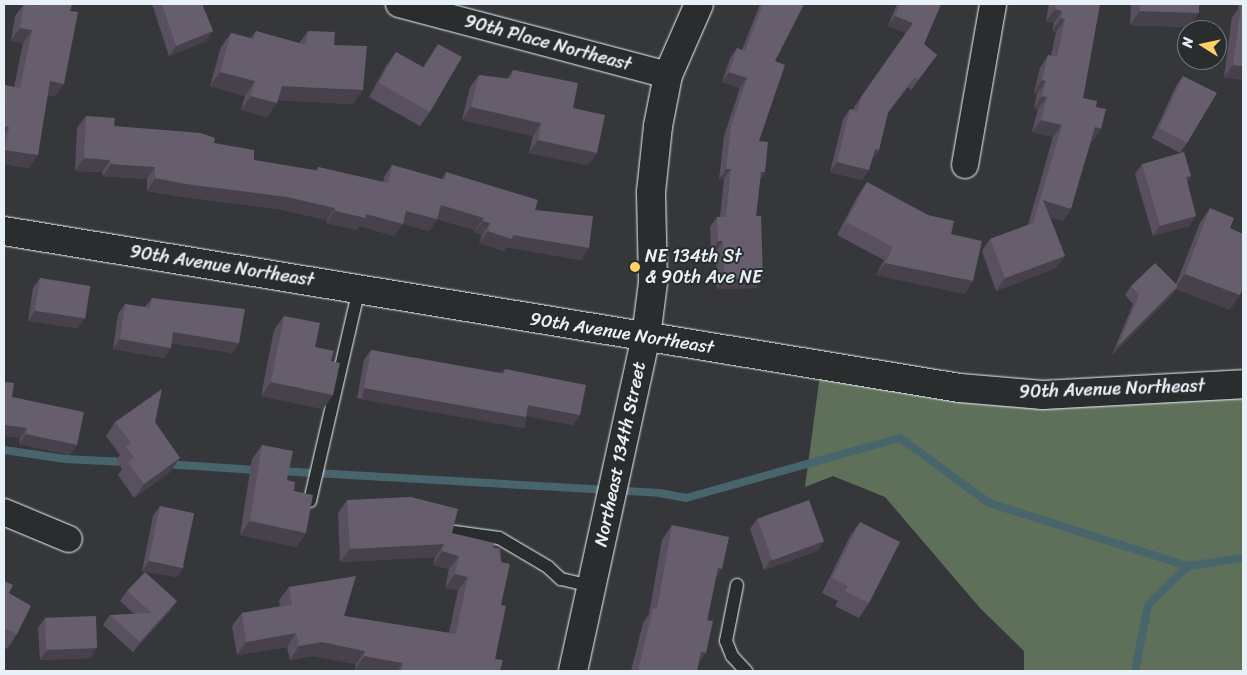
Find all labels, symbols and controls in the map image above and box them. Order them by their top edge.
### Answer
street label: 90th Place Northeast [462,10,634,76]
north arrow [1177,20,1227,70]
text: N [1175,36,1201,49]
street label: 90th Avenue Northeast [128,241,316,291]
place label: NE 134th St & 90th Ave NE [645,246,762,288]
marker: NE 134th St & 90th Ave NE [629,261,641,273]
street label: 90th Avenue Northeast [528,308,716,358]
street label: Northeast 134th Street [590,360,650,548]
street label: 90th Avenue Northeast [1018,375,1206,403]

